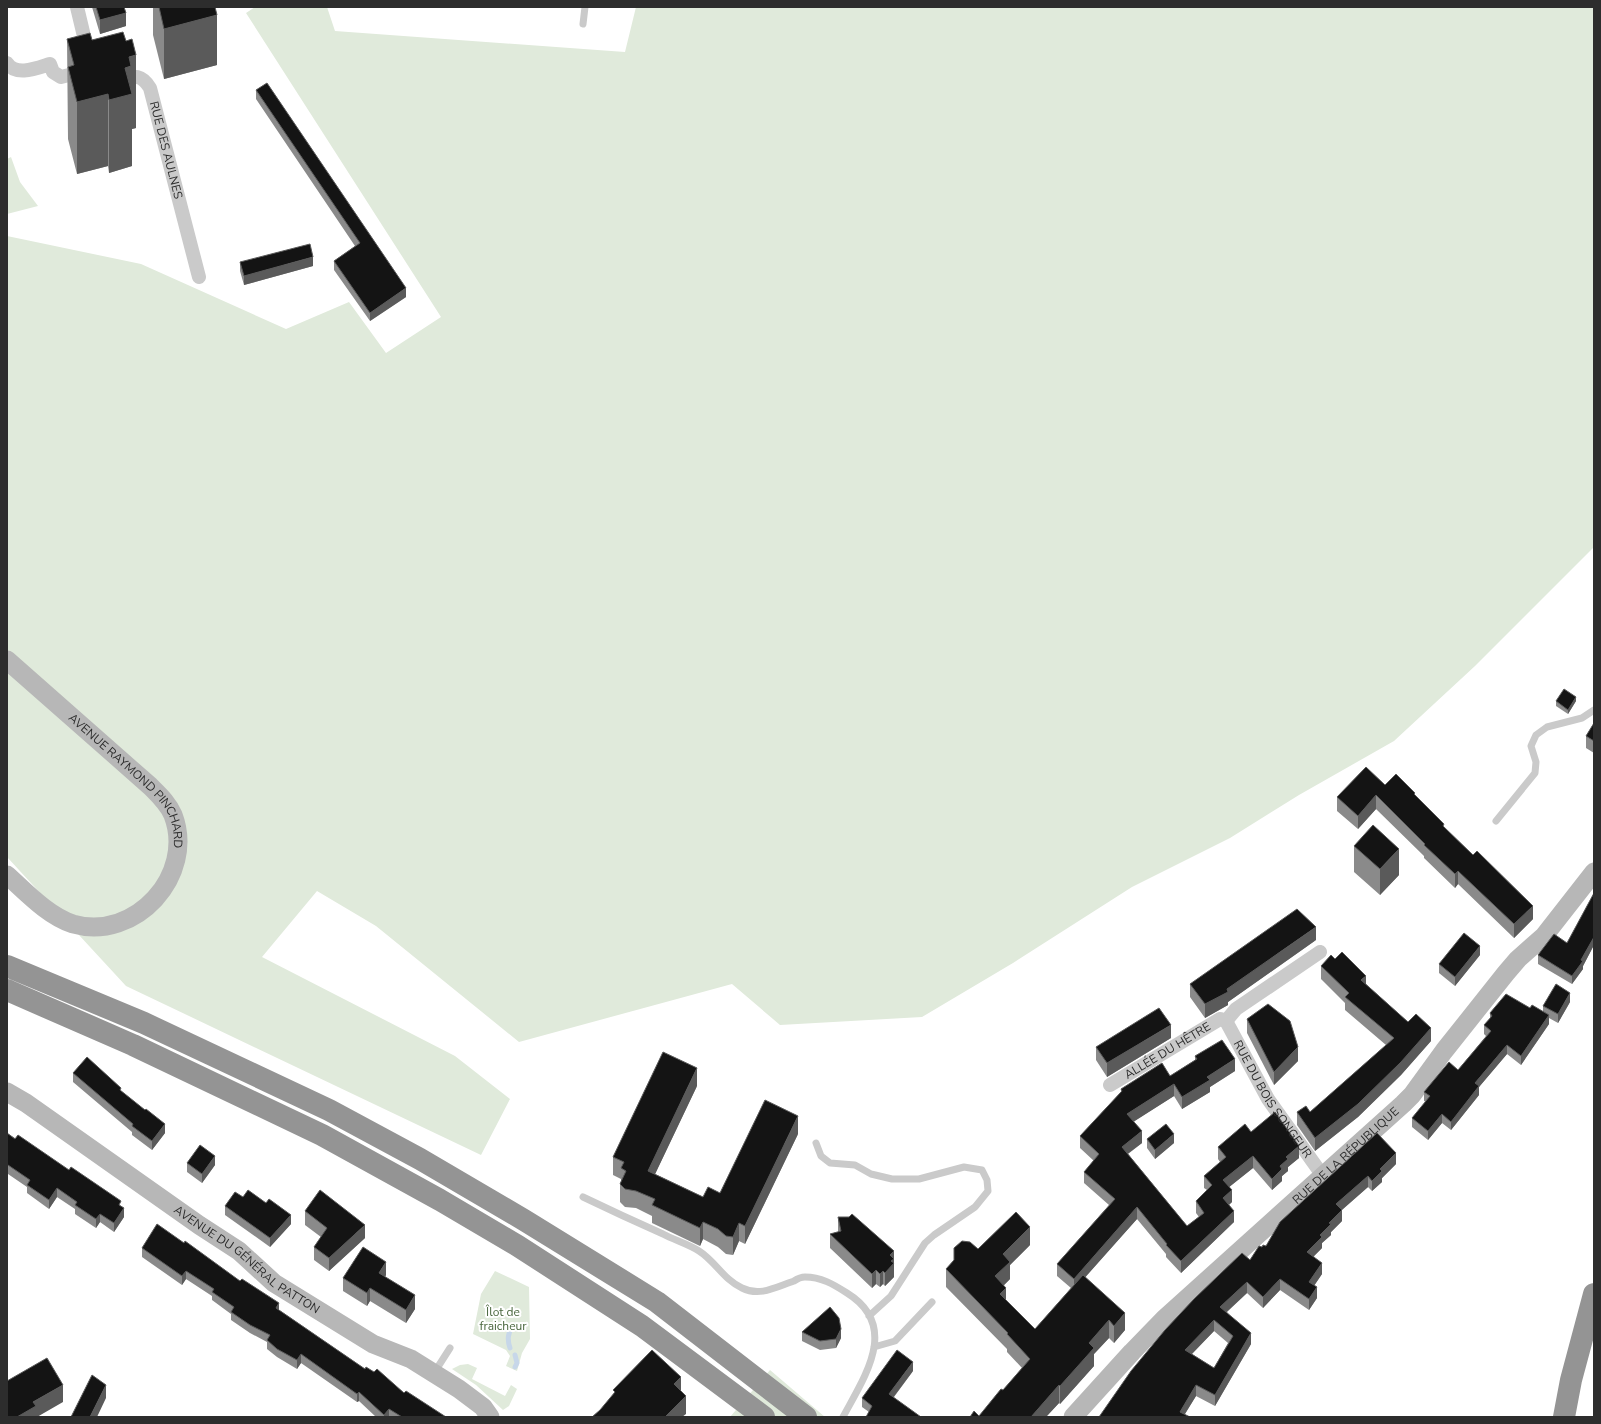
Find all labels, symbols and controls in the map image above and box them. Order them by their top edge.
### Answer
street label: RUE DES AULNES [146,100,186,201]
street label: AVENUE RAYMOND PINCHARD [65,710,186,848]
street label: ALLÉE DU HÊTRE [1121,1018,1214,1083]
street label: RUE DU BOIS SONGEUR [1230,1037,1316,1161]
street label: RUE DE LA RÉPUBLIQUE [1289,1104,1402,1208]
street label: AVENUE DU GÉNÉRAL PATTON [171,1202,323,1317]
park label: Îlot de fraicheur [479,1304,527,1334]

